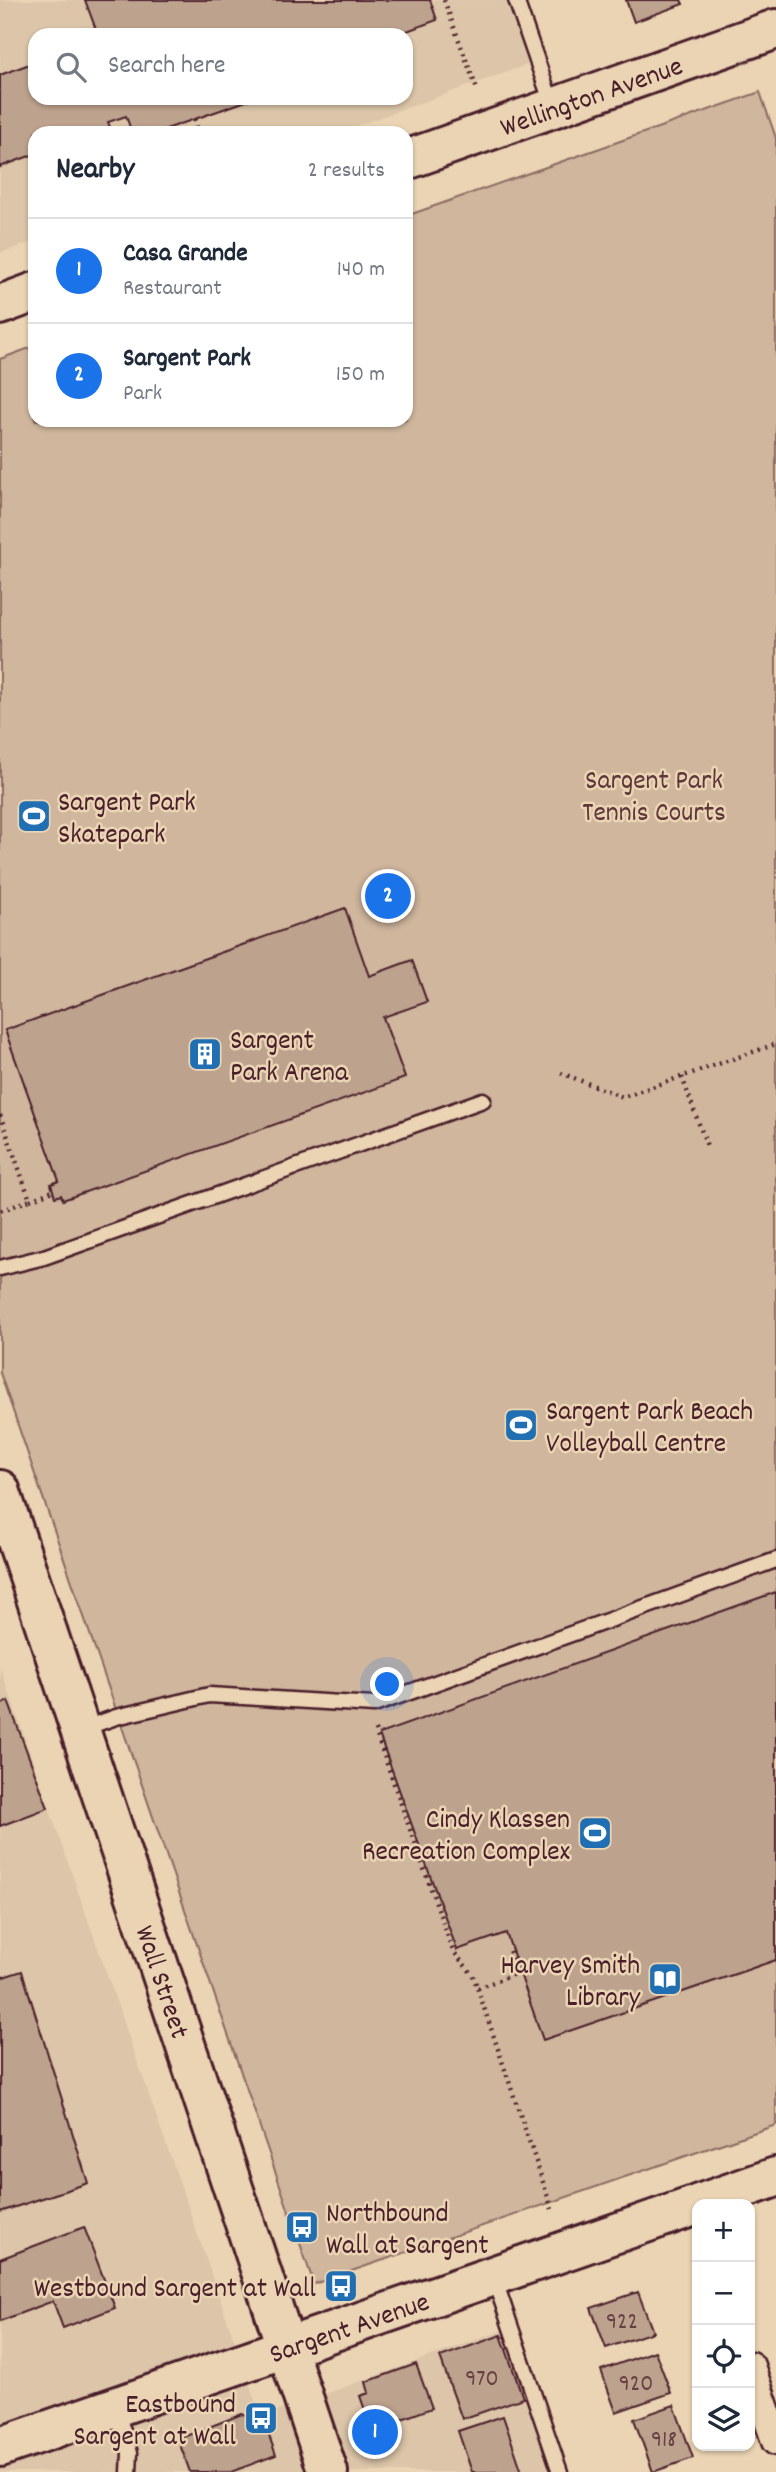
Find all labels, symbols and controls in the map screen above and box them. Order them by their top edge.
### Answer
search box [28,28,413,105]
icon: search [52,48,90,86]
text: Search here [108,48,226,85]
street label: Wellington Avenue [496,49,689,150]
text: Nearby [56,150,134,193]
text: 2 results [308,155,385,188]
text: Casa Grande [123,236,248,273]
text: 1 [76,254,82,287]
text: 140 m [337,254,385,287]
text: Restaurant [123,273,222,306]
text: Sargent Park [123,341,251,378]
text: 2 [74,359,84,392]
text: 150 m [336,359,385,392]
text: Park [123,378,162,411]
park label: Sargent Park Tennis Courts [582,763,726,835]
place label: Sargent Park Skatepark [58,785,196,857]
sports icon: Sargent Park Skatepark [15,797,53,835]
pin: 2 [365,870,411,922]
place label: Sargent Park Arena [230,1023,349,1095]
building icon: Sargent Park Arena [186,1035,224,1073]
place label: Sargent Park Beach Volleyball Centre [546,1394,753,1466]
sports icon: Sargent Park Beach Volleyball Centre [502,1406,540,1444]
your location [370,1667,404,1701]
place label: Cindy Klassen Recreation Complex [362,1802,570,1874]
sports icon: Cindy Klassen Recreation Complex [576,1814,614,1852]
street label: Wall Street [122,1921,197,2045]
place label: Harvey Smith Library [501,1948,641,2020]
library icon: Harvey Smith Library [646,1960,684,1998]
place label: Northbound Wall at Sargent [326,2196,489,2268]
map controls [692,2199,755,2451]
button: + [692,2199,755,2262]
bus stop icon: Northbound Wall at Sargent [283,2208,321,2246]
button: − [692,2262,755,2325]
bus stop icon: Westbound Sargent at Wall [322,2267,360,2305]
place label: Westbound Sargent at Wall [34,2271,316,2311]
street label: Sargent Avenue [265,2284,436,2377]
house number: 922 [606,2306,638,2340]
button: locate [692,2325,755,2388]
house number: 970 [465,2363,499,2397]
house number: 920 [619,2368,653,2402]
place label: Eastbound Sargent at Wall [73,2387,236,2459]
button: layers [692,2388,755,2451]
bus stop icon: Eastbound Sargent at Wall [242,2399,280,2437]
pin: 1 [352,2406,398,2458]
house number: 918 [651,2424,677,2458]

